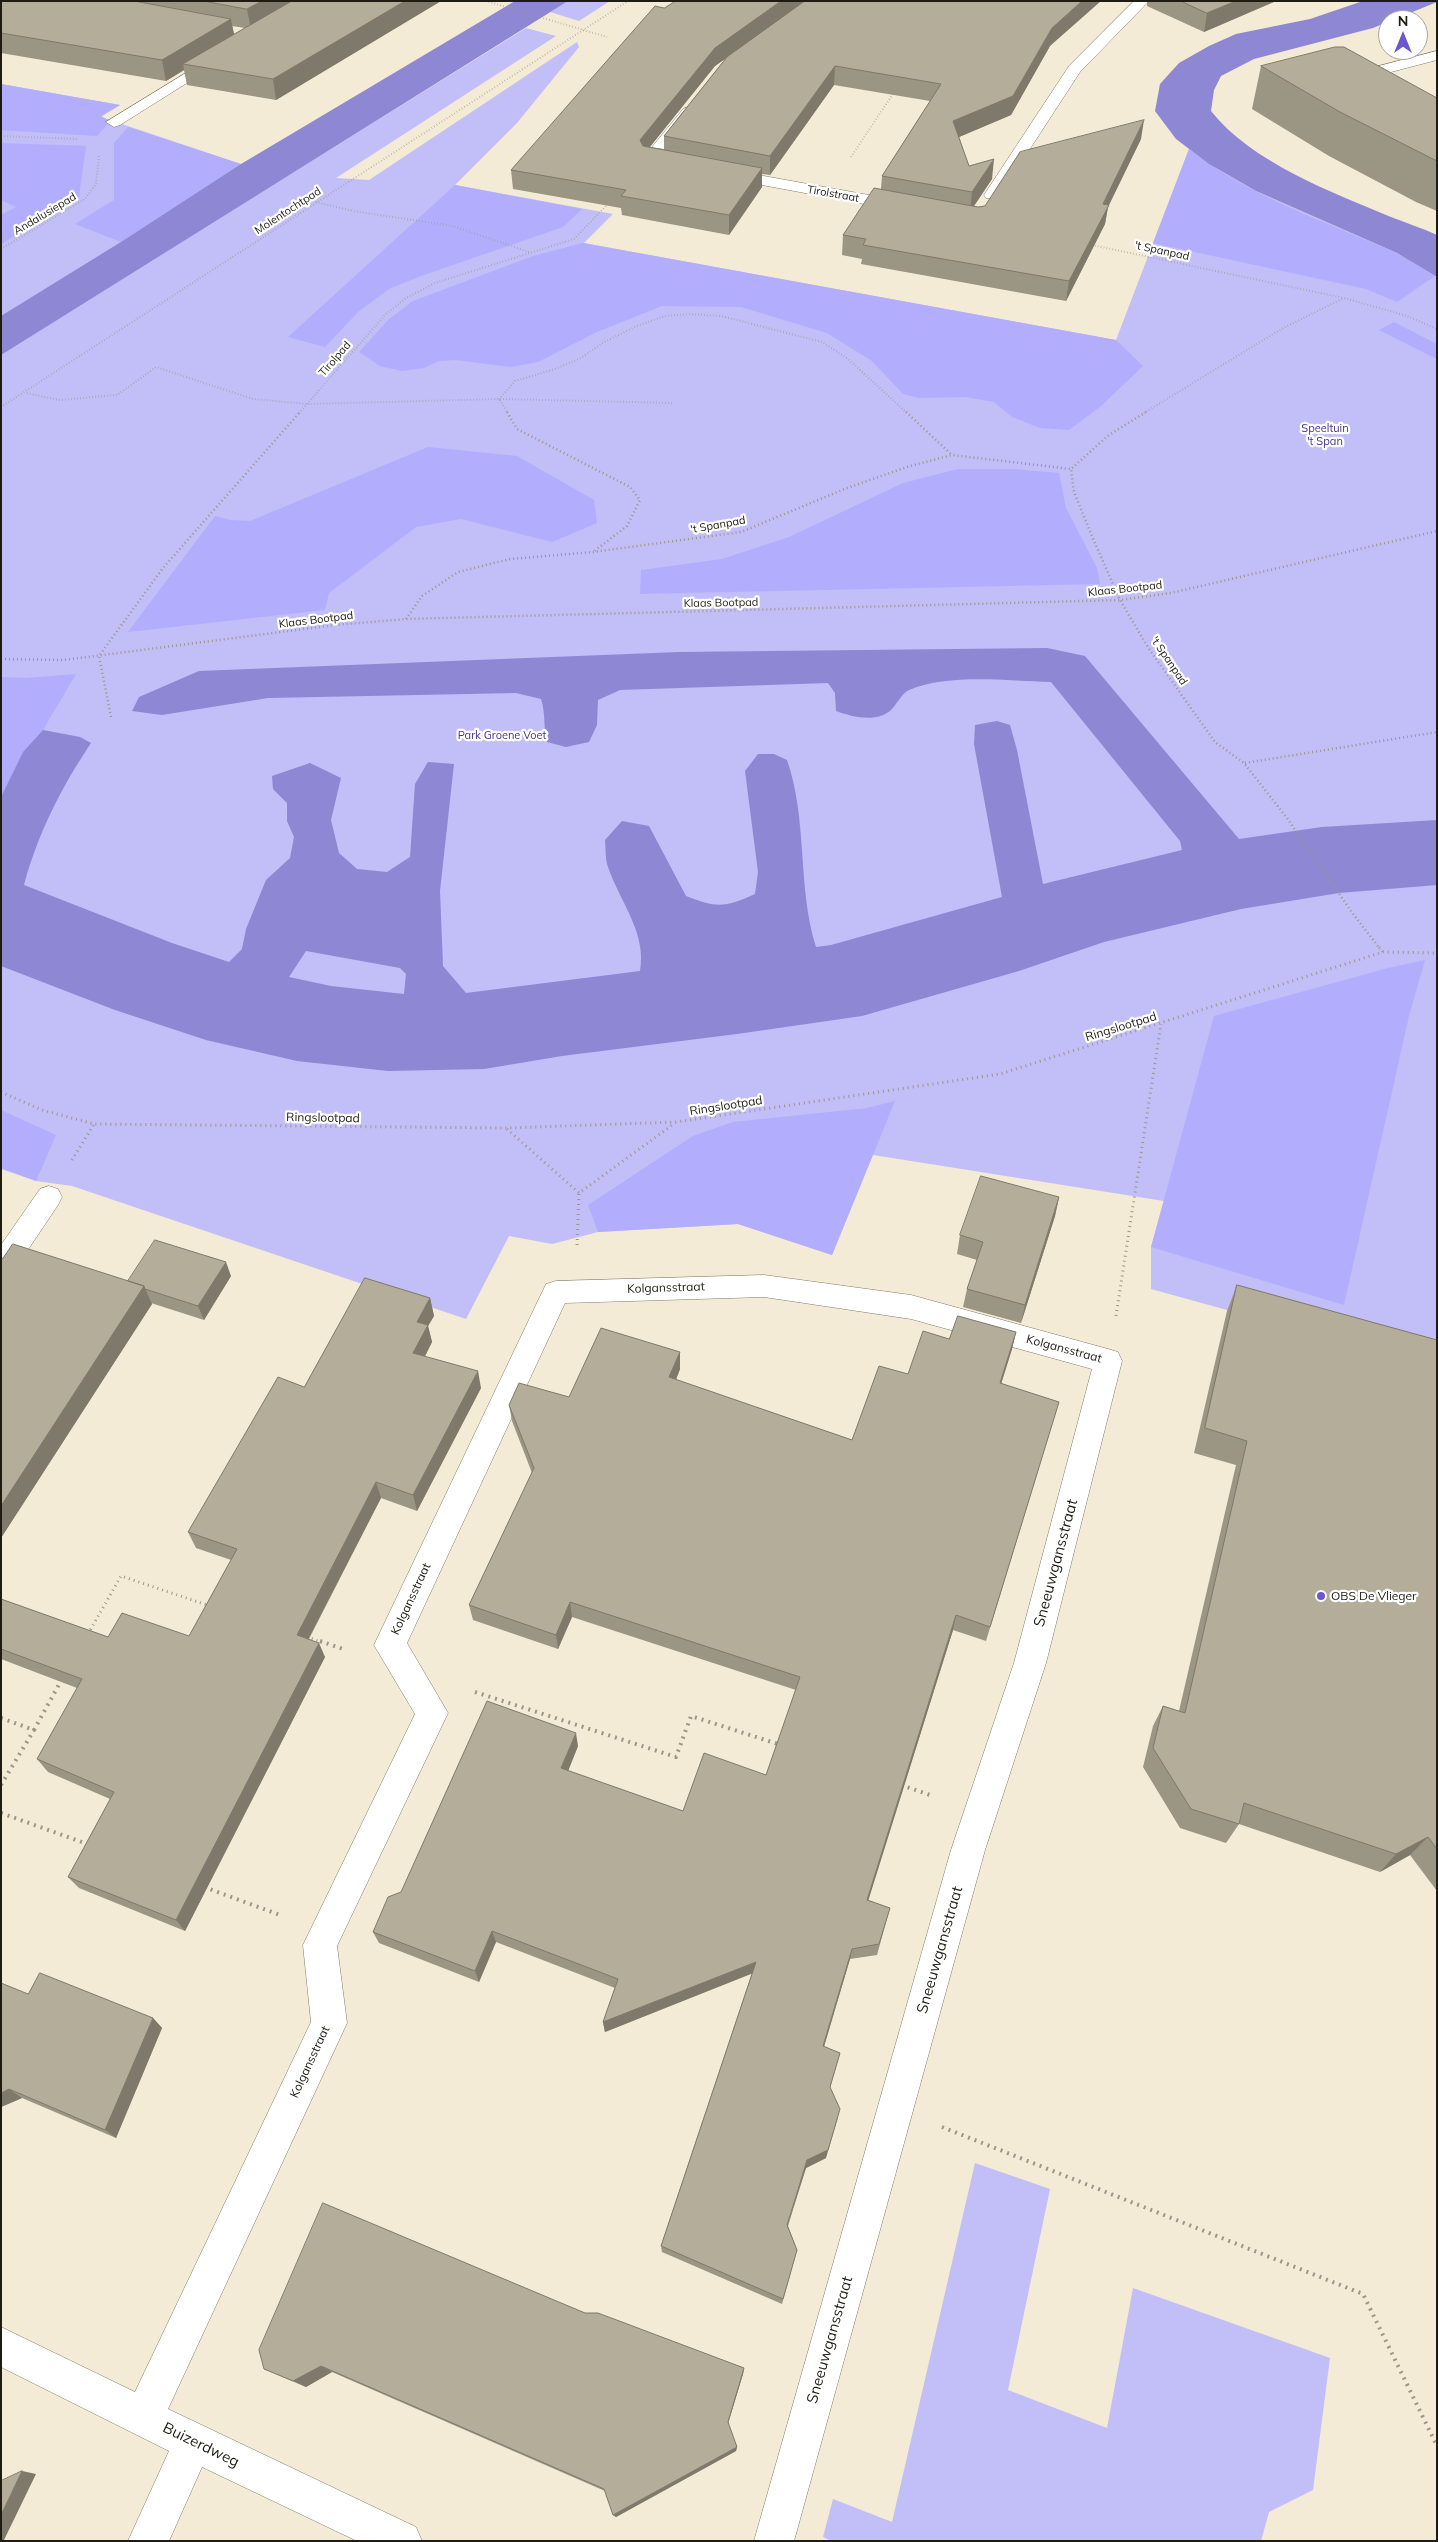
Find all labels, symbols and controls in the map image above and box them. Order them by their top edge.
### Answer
north arrow [1378,10,1428,60]
text: N [1398,12,1408,30]
street label: Tirolstraat [806,183,860,205]
street label: Molentochtpad [252,185,324,237]
street label: Andalusiepad [11,190,79,238]
street label: 't Spanpad [1134,239,1190,263]
street label: Tirolpad [316,339,354,379]
park label: Speeltuin 't Span [1301,422,1349,448]
street label: 't Spanpad [690,514,746,536]
street label: Klaas Bootpad [1087,579,1163,599]
street label: Klaas Bootpad [684,596,758,610]
street label: Klaas Bootpad [278,609,354,631]
street label: 't Spanpad [1148,634,1190,688]
park label: Park Groene Voet [458,729,546,743]
street label: Ringslootpad [1084,1009,1158,1045]
street label: Ringslootpad [688,1093,764,1119]
street label: Ringslootpad [286,1110,360,1126]
street label: Kolgansstraat [627,1279,705,1297]
street label: Kolgansstraat [1025,1332,1103,1366]
street label: Sneeuwgansstraat [1030,1497,1082,1629]
street label: Kolgansstraat [388,1561,434,1637]
place label: OBS De Vlieger [1331,1589,1416,1603]
marker: OBS De Vlieger [1315,1590,1327,1602]
street label: Sneeuwgansstraat [913,1884,967,2016]
street label: Kolgansstraat [287,2024,333,2100]
street label: Sneeuwgansstraat [803,2274,857,2406]
street label: Buizerdweg [160,2419,242,2471]

